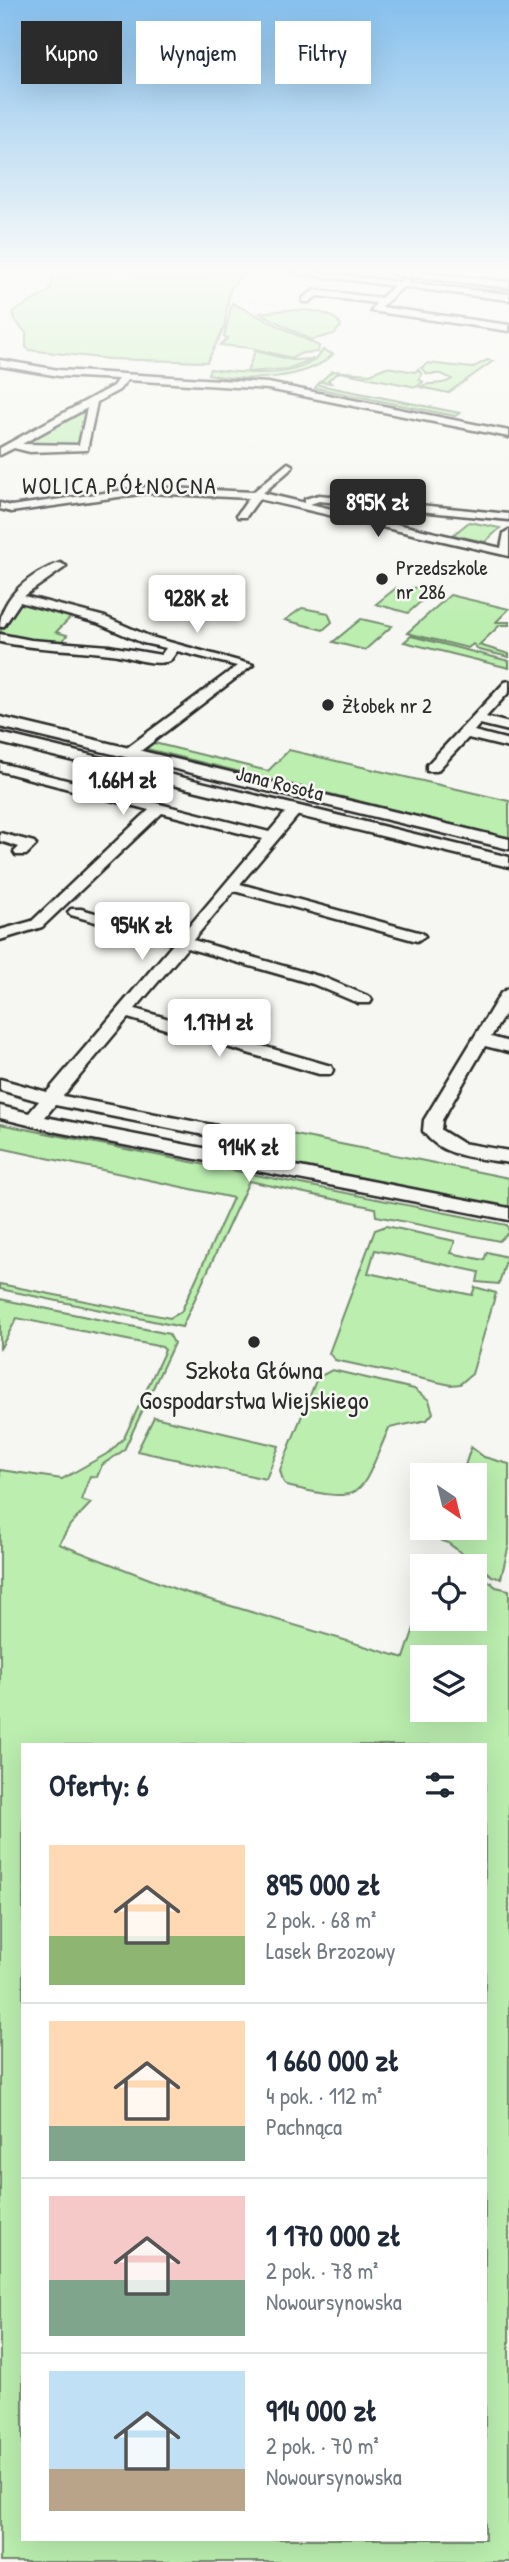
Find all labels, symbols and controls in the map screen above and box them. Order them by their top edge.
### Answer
chip: Kupno [21,21,122,84]
chip: Wynajem [136,21,261,84]
chip: Filtry [275,21,371,84]
district label: WOLICA PÓŁNOCNA [22,470,218,501]
pin: 895K zł [313,480,443,539]
text: 895K zł [346,486,410,517]
place label: Przedszkole nr 286 [396,553,488,606]
marker: Przedszkole nr 286 [374,571,390,587]
pin: 928K zł [132,576,262,635]
text: 928K zł [164,582,230,613]
place label: Żłobek nr 2 [342,691,432,720]
marker: Żłobek nr 2 [320,697,336,713]
pin: 1.66M zł [51,758,195,817]
street label: Jana Rosoła [233,758,327,808]
text: 1.66M zł [88,764,158,795]
pin: 954K zł [77,902,207,962]
text: 954K zł [111,909,173,940]
pin: 1.17M zł [147,1000,291,1059]
text: 1.17M zł [184,1006,254,1037]
pin: 914K zł [184,1124,314,1184]
text: 914K zł [218,1131,280,1162]
marker: Szkoła Główna Gospodarstwa Wiejskiego [246,1334,262,1350]
place label: Szkoła Główna Gospodarstwa Wiejskiego [139,1352,369,1417]
north arrow [410,1463,486,1540]
map controls [410,1463,487,1722]
button: locate [410,1554,487,1631]
button: layers [410,1645,487,1722]
text: Oferty: 6 [49,1765,149,1805]
icon: filters [421,1766,459,1804]
text: 895 000 zł [266,1864,381,1904]
icon: home [105,1873,189,1957]
text: 2 pok. · 68 m² [266,1904,376,1935]
text: Lasek Brzozowy [266,1935,396,1966]
text: 1 660 000 zł [266,2040,400,2080]
icon: home [105,2049,189,2133]
text: 4 pok. · 112 m² [266,2080,382,2111]
text: Pachnąca [266,2111,342,2142]
text: 1 170 000 zł [266,2215,401,2255]
icon: home [105,2224,189,2308]
text: 2 pok. · 78 m² [266,2255,378,2286]
text: Nowoursynowska [266,2286,402,2317]
text: 914 000 zł [266,2390,378,2430]
icon: home [105,2399,189,2483]
text: 2 pok. · 70 m² [266,2430,379,2461]
text: Nowoursynowska [266,2461,402,2492]

